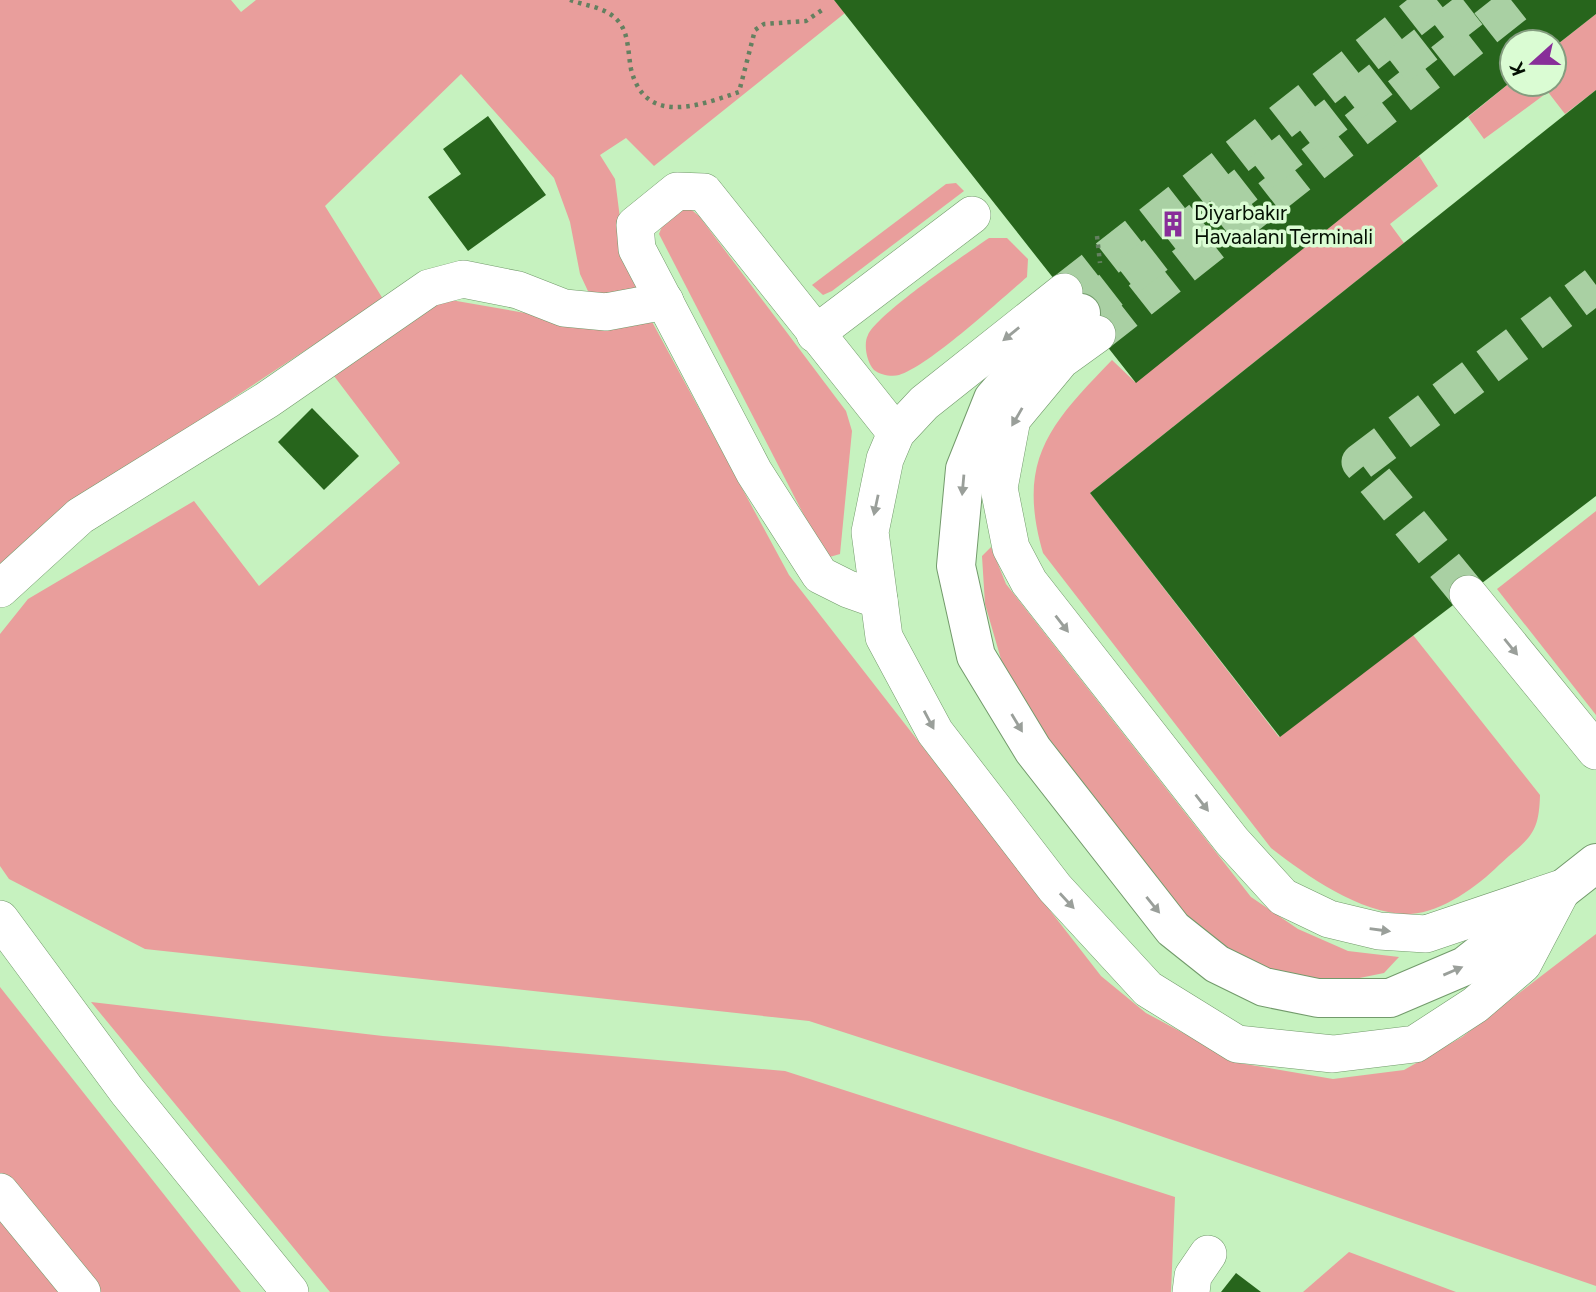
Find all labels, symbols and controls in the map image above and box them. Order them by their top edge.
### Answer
north arrow [1498,28,1568,98]
text: K [1504,59,1531,79]
place label: Diyarbakır Havaalanı Terminali [1194,200,1373,249]
building icon: Diyarbakır Havaalanı Terminali [1158,209,1188,239]
one-way arrow [1002,326,1019,341]
one-way arrow [1011,407,1023,426]
one-way arrow [957,474,968,496]
one-way arrow [870,494,881,516]
one-way arrow [1055,615,1069,633]
one-way arrow [1503,639,1518,656]
one-way arrow [923,710,935,730]
one-way arrow [1010,714,1023,733]
one-way arrow [1195,794,1210,812]
one-way arrow [1059,892,1074,909]
one-way arrow [1145,896,1161,914]
one-way arrow [1369,925,1391,936]
one-way arrow [1443,966,1464,977]

